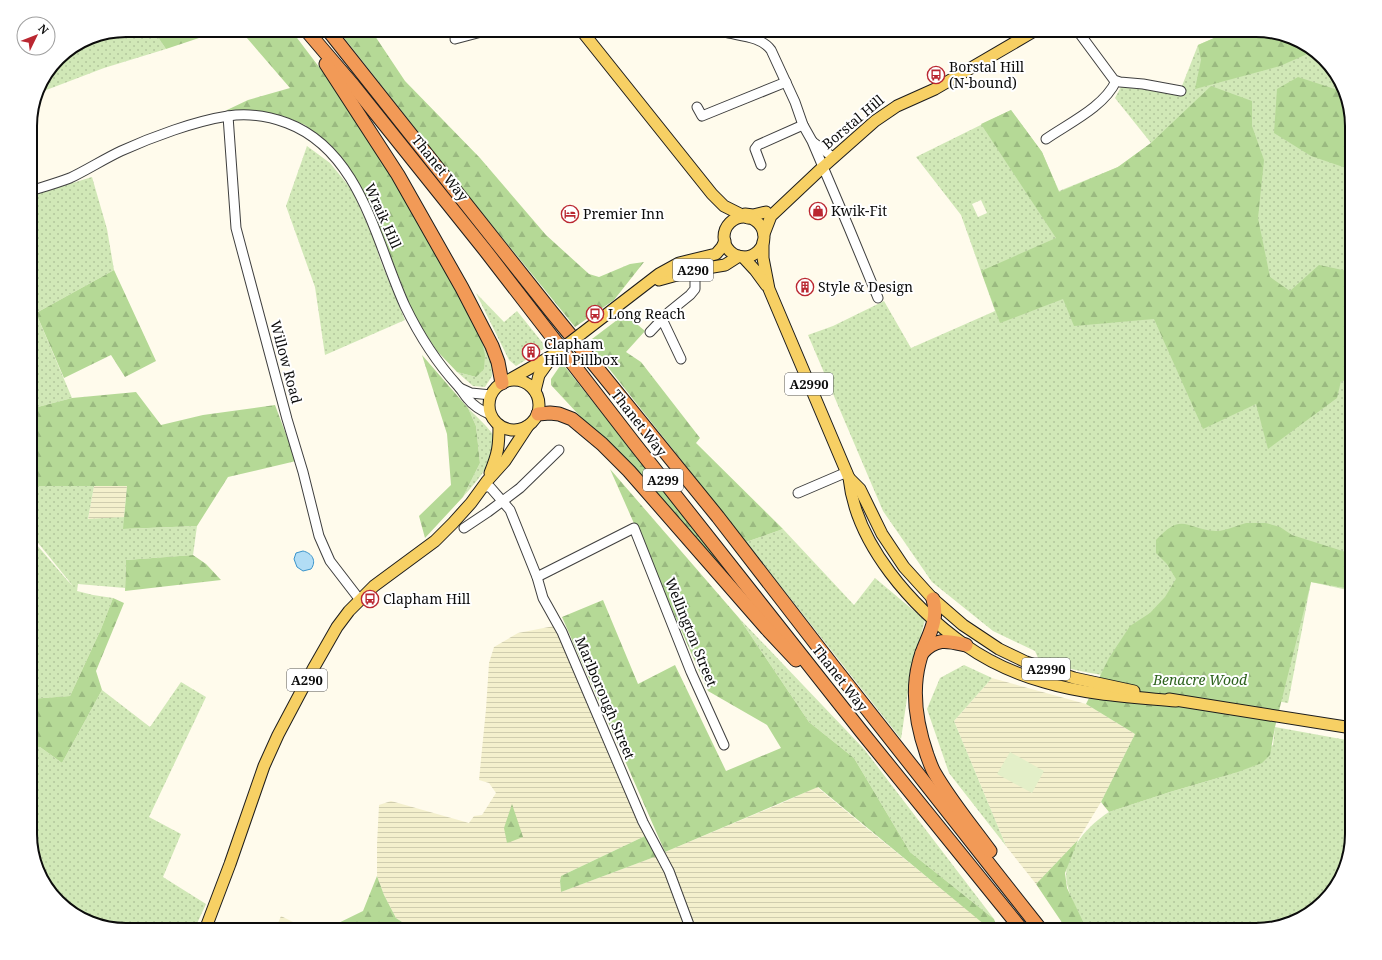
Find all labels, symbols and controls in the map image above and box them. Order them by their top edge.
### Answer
north arrow [16,16,56,56]
text: N [35,21,52,37]
place label: Borstal Hill (N-bound) [949,57,1025,92]
bus stop icon: Borstal Hill (N-bound) [926,65,946,85]
street label: Borstal Hill [818,90,888,153]
street label: Thanet Way [408,131,473,205]
street label: Wraik Hill [361,180,407,252]
shop icon: Kwik-Fit [808,201,828,221]
place label: Kwik-Fit [831,201,887,220]
hotel icon: Premier Inn [560,204,580,224]
place label: Premier Inn [583,204,664,223]
road number: A290 [673,259,713,281]
building icon: Style & Design [795,277,815,297]
place label: Style & Design [818,277,913,296]
bus stop icon: Long Reach [585,304,605,324]
place label: Long Reach [608,304,685,323]
street label: Willow Road [266,318,307,406]
place label: Clapham Hill Pillbox [544,334,619,369]
building icon: Clapham Hill Pillbox [521,342,541,362]
road number: A2990 [785,373,833,395]
street label: Thanet Way [607,385,671,460]
road number: A299 [643,469,683,491]
street label: Wellington Street [661,575,722,689]
bus stop icon: Clapham Hill [360,589,380,609]
place label: Clapham Hill [383,589,471,608]
street label: Marlborough Street [571,634,640,762]
street label: Thanet Way [808,640,872,715]
road number: A2990 [1022,658,1070,680]
road number: A290 [287,669,327,691]
park label: Benacre Wood [1152,670,1248,689]

